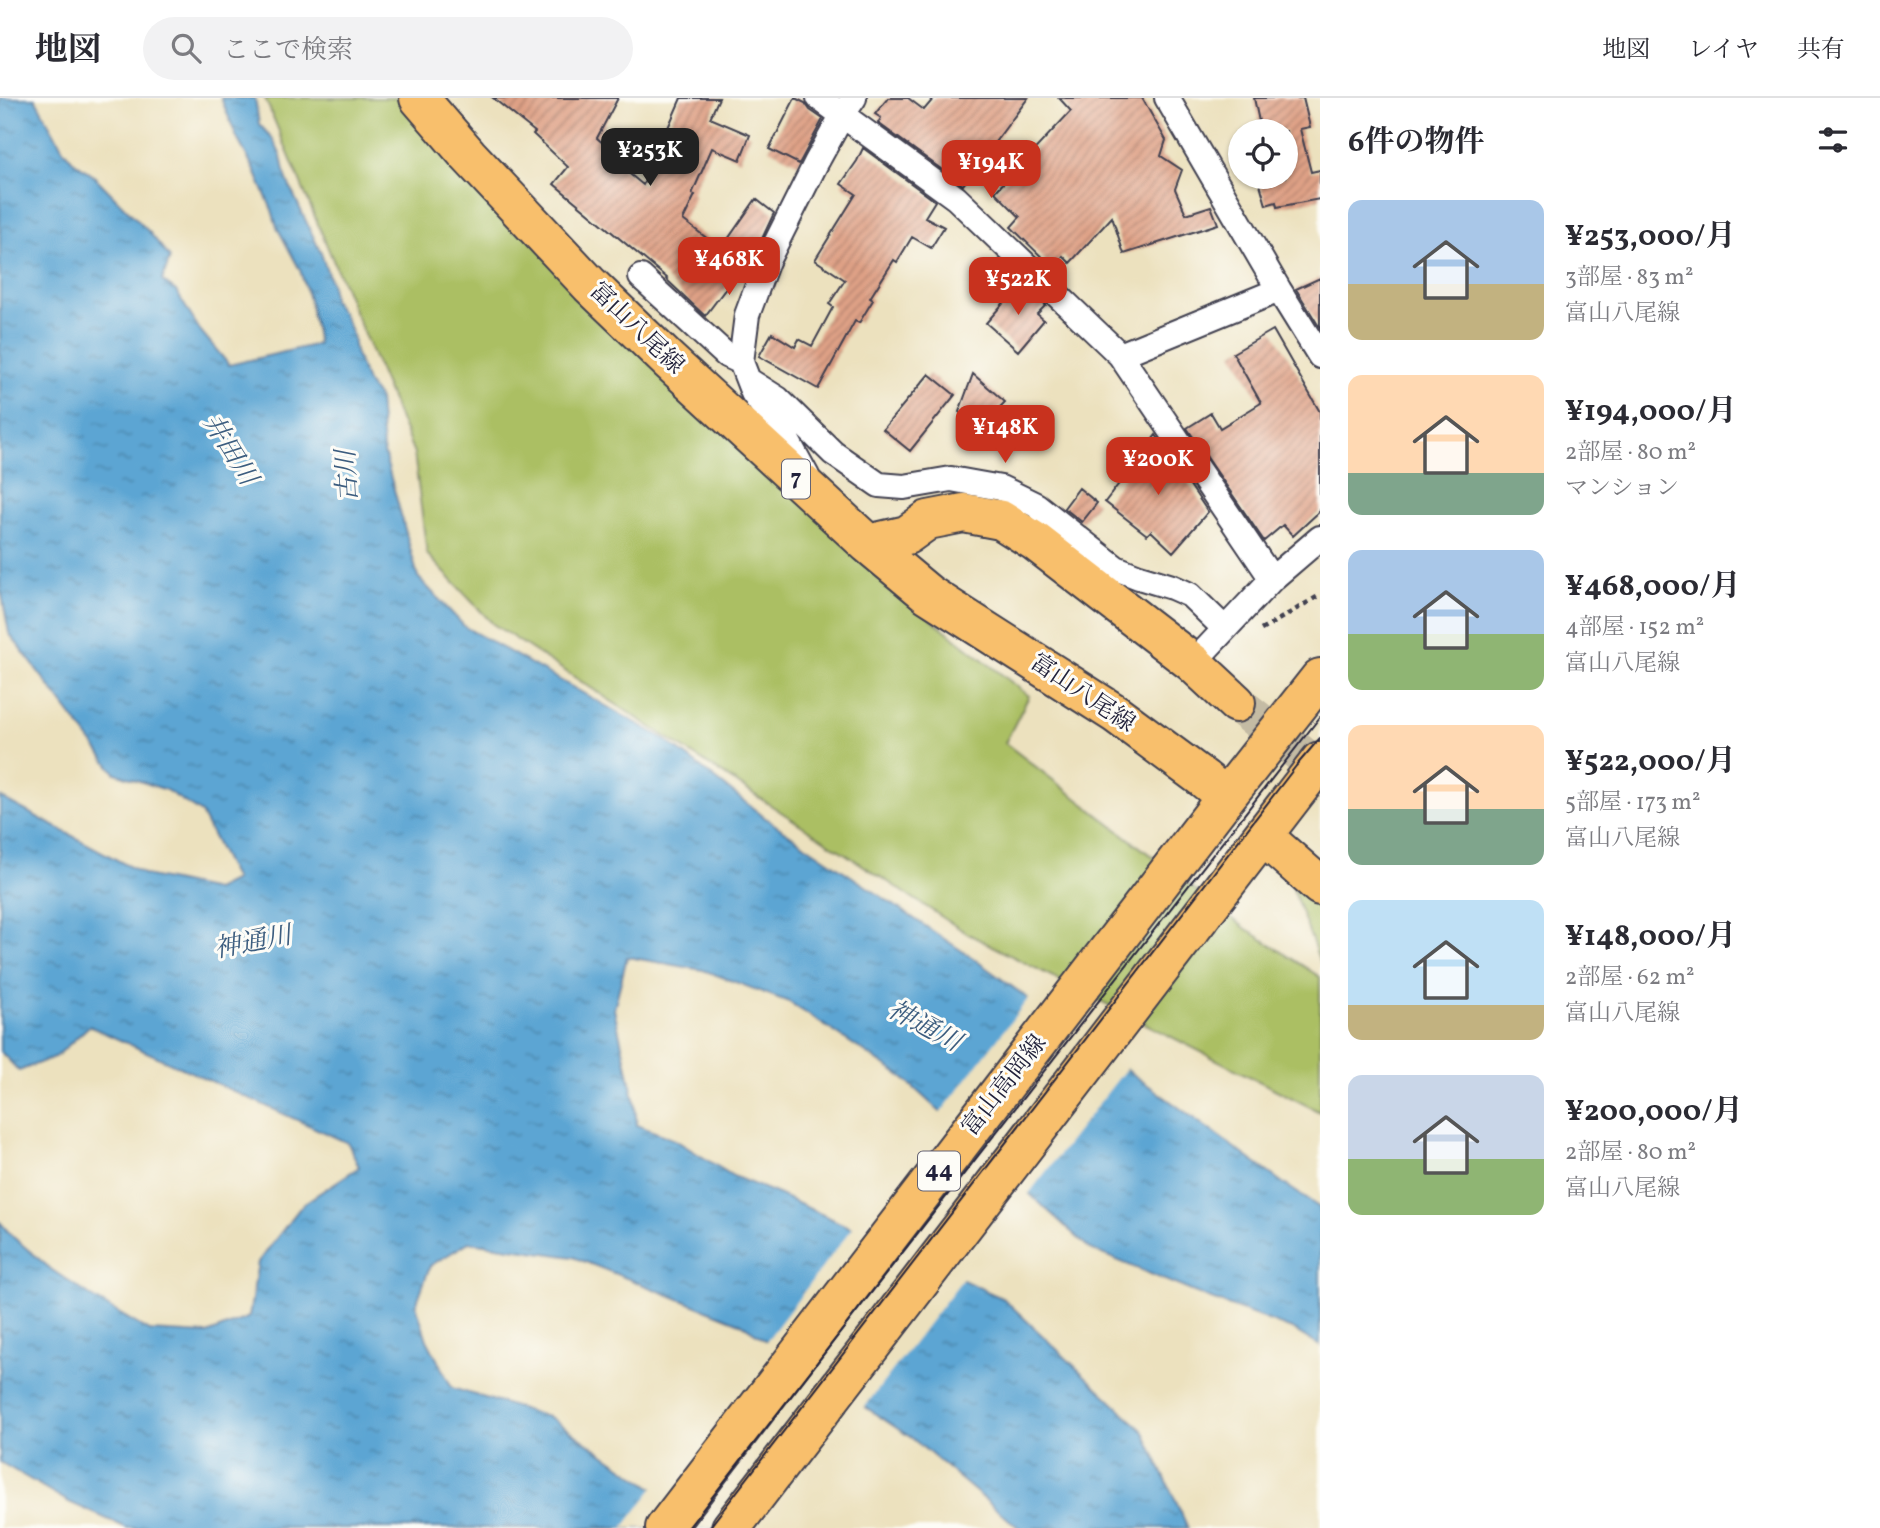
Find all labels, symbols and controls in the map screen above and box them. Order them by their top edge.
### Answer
search box [143,17,633,80]
text: 地図 [35,29,101,75]
icon: search [167,29,205,67]
text: ここで検索 [223,33,353,69]
text: 地図 [1602,34,1650,68]
text: レイヤ [1688,34,1759,68]
text: 共有 [1797,34,1845,68]
map controls [1228,119,1298,189]
button: locate [1228,119,1298,189]
icon: filters [1814,121,1852,159]
text: 6件の物件 [1348,122,1484,164]
pin: ¥253K [601,129,699,188]
text: ¥253K [617,135,683,167]
pin: ¥194K [942,140,1040,200]
text: ¥194K [958,147,1024,179]
text: ¥253,000/月 [1565,216,1736,258]
icon: home [1404,228,1488,312]
pin: ¥468K [680,238,778,297]
text: ¥468K [694,244,764,276]
pin: ¥522K [969,258,1067,317]
text: 3部屋 · 83 m² [1565,262,1693,294]
text: ¥522K [985,264,1051,296]
street label: 富山八尾線 [581,275,691,383]
text: 富山八尾線 [1565,298,1680,330]
text: ¥194,000/月 [1565,391,1736,433]
icon: home [1404,403,1488,487]
pin: ¥148K [956,406,1054,465]
water label: 井田川 [193,407,267,495]
text: ¥148K [972,412,1038,444]
text: 2部屋 · 80 m² [1565,437,1696,469]
pin: ¥200K [1109,438,1207,497]
text: ¥200K [1122,444,1194,476]
water label: 古川 [329,446,367,503]
road number: 7 [782,460,810,498]
text: マンション [1565,473,1679,505]
text: ¥468,000/月 [1565,566,1741,608]
icon: home [1404,578,1488,662]
text: 4部屋 · 152 m² [1565,612,1704,644]
street label: 富山八尾線 [1023,646,1141,742]
text: 富山八尾線 [1565,648,1680,680]
text: ¥522,000/月 [1565,741,1736,783]
icon: home [1404,753,1488,837]
text: 5部屋 · 173 m² [1565,787,1700,819]
text: 富山八尾線 [1565,823,1680,855]
text: ¥148,000/月 [1565,916,1736,958]
water label: 神通川 [211,917,298,968]
icon: home [1404,928,1488,1012]
text: 2部屋 · 62 m² [1565,962,1695,994]
water label: 神通川 [881,993,970,1063]
text: 富山八尾線 [1565,998,1680,1030]
street label: 富山高岡線 [955,1028,1055,1144]
text: ¥200,000/月 [1565,1091,1743,1133]
icon: home [1404,1103,1488,1187]
text: 2部屋 · 80 m² [1565,1137,1696,1169]
road number: 44 [918,1152,960,1190]
text: 富山八尾線 [1565,1173,1680,1205]

